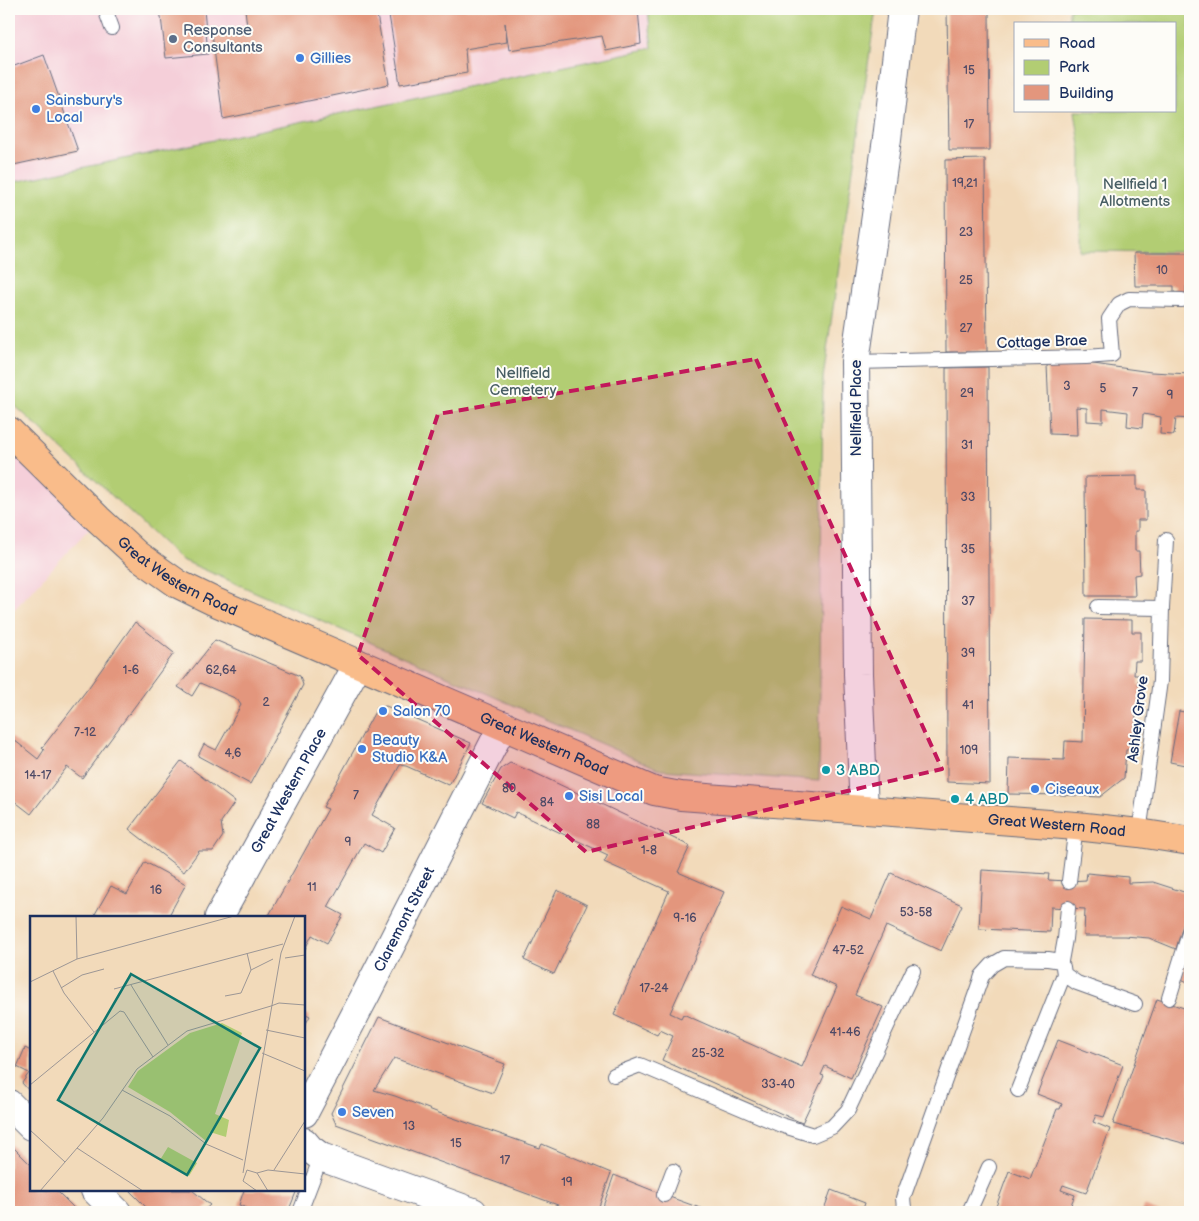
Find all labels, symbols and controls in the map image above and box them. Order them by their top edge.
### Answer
place label: Response Consultants [183,21,263,57]
legend [1014,22,1176,112]
marker: Response Consultants [167,33,179,45]
text: Road [1059,34,1095,53]
place label: Gillies [310,49,352,68]
marker: Gillies [294,52,306,64]
text: Park [1059,58,1090,77]
house number: 15 [963,63,975,78]
text: Building [1059,84,1114,103]
place label: Sainsbury's Local [46,91,123,127]
marker: Sainsbury's Local [30,103,42,115]
house number: 17 [964,117,974,132]
park label: Nellfield 1 Allotments [1100,175,1171,211]
house number: 19,21 [952,176,978,191]
house number: 23 [959,225,973,240]
house number: 10 [1156,263,1168,278]
house number: 25 [959,273,973,288]
house number: 27 [960,321,973,336]
street label: Cottage Brae [996,331,1088,353]
street label: Nellfield Place [847,359,866,456]
park label: Nellfield Cemetery [490,364,557,400]
house number: 3 [1063,379,1071,394]
house number: 5 [1100,381,1107,396]
house number: 7 [1132,385,1138,400]
house number: 29 [960,386,974,401]
house number: 9 [1167,388,1174,403]
house number: 31 [961,438,973,453]
house number: 33 [961,490,975,505]
street label: Great Western Road [113,532,240,620]
house number: 35 [961,542,975,557]
house number: 37 [961,594,975,609]
house number: 39 [961,646,975,661]
house number: 1-6 [123,663,139,678]
house number: 62,64 [205,663,237,678]
street label: Ashley Grove [1123,675,1153,763]
house number: 2 [262,695,270,710]
house number: 41 [962,698,974,713]
place label: Salon 70 [393,702,451,721]
marker: Salon 70 [377,705,389,717]
street label: Great Western Road [477,708,611,780]
house number: 7-12 [74,725,96,740]
street label: Great Western Place [246,725,330,857]
place label: Beauty Studio K&A [372,731,448,767]
marker: Beauty Studio K&A [356,743,368,755]
house number: 109 [960,743,978,758]
house number: 4,6 [225,746,241,761]
place label: 3 ABD [836,761,880,780]
marker: 3 ABD [820,764,832,776]
house number: 14-17 [25,768,52,783]
place label: Ciseaux [1045,780,1099,799]
house number: 80 [502,781,516,796]
marker: Ciseaux [1029,783,1041,795]
place label: Sisi Local [579,787,643,806]
house number: 7 [353,788,359,803]
marker: Sisi Local [563,790,575,802]
place label: 4 ABD [965,790,1009,809]
marker: 4 ABD [949,793,961,805]
house number: 84 [540,795,555,810]
street label: Great Western Road [987,810,1127,841]
house number: 88 [586,817,600,832]
house number: 9 [345,835,352,850]
house number: 1-8 [641,843,657,858]
street label: Claremont Street [369,863,439,975]
house number: 11 [307,880,317,895]
house number: 16 [150,883,162,898]
house number: 53-58 [900,905,932,920]
house number: 9-16 [673,911,697,926]
inset map [30,916,305,1191]
house number: 47-52 [832,943,864,958]
house number: 17-24 [639,981,669,996]
house number: 41-46 [829,1025,861,1040]
house number: 25-32 [692,1046,724,1061]
house number: 33-40 [761,1077,795,1092]
place label: Seven [352,1103,394,1122]
marker: Seven [336,1106,348,1118]
house number: 13 [403,1119,415,1134]
house number: 15 [450,1136,462,1151]
house number: 17 [500,1153,510,1168]
house number: 19 [561,1175,573,1190]

